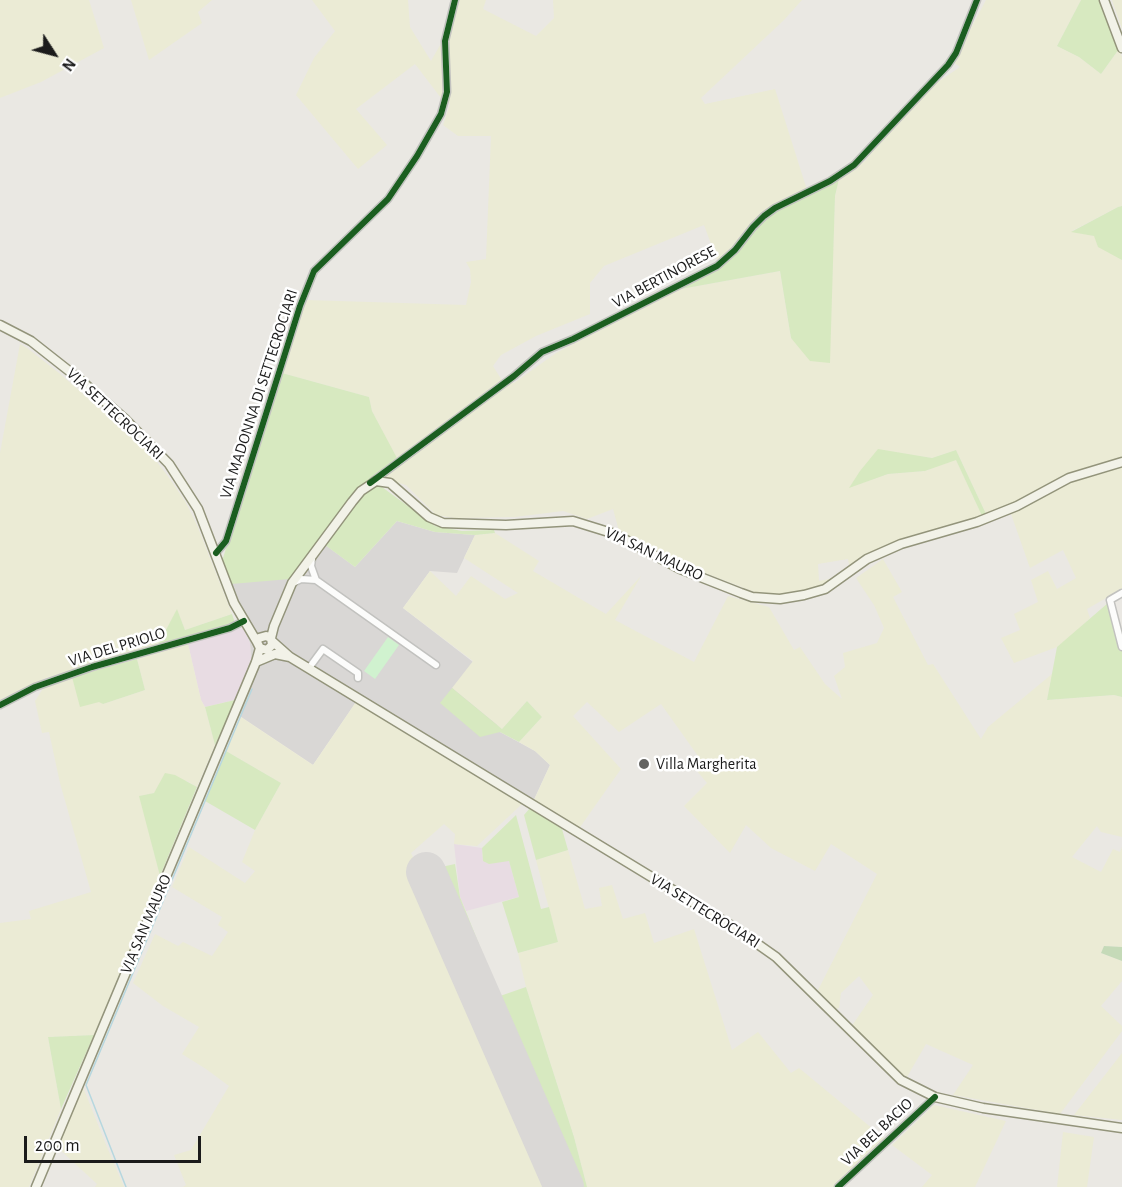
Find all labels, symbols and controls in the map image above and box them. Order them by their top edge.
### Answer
north arrow [24,24,84,84]
text: N [59,55,78,74]
street label: VIA BERTINORESE [609,242,719,312]
street label: VIA MADONNA DI SETTECROCIARI [216,287,302,501]
street label: VIA SETTECROCIARI [62,364,168,464]
street label: VIA SAN MAURO [602,523,706,585]
street label: VIA DEL PRIOLO [66,623,168,671]
place label: Villa Margherita [656,754,757,774]
marker: Villa Margherita [637,757,651,771]
street label: VIA SETTECROCIARI [647,870,763,952]
street label: VIA SAN MAURO [116,871,176,977]
street label: VIA BEL BACIO [837,1094,917,1170]
scale bar [27,1124,204,1162]
text: 200 m [35,1137,80,1155]

